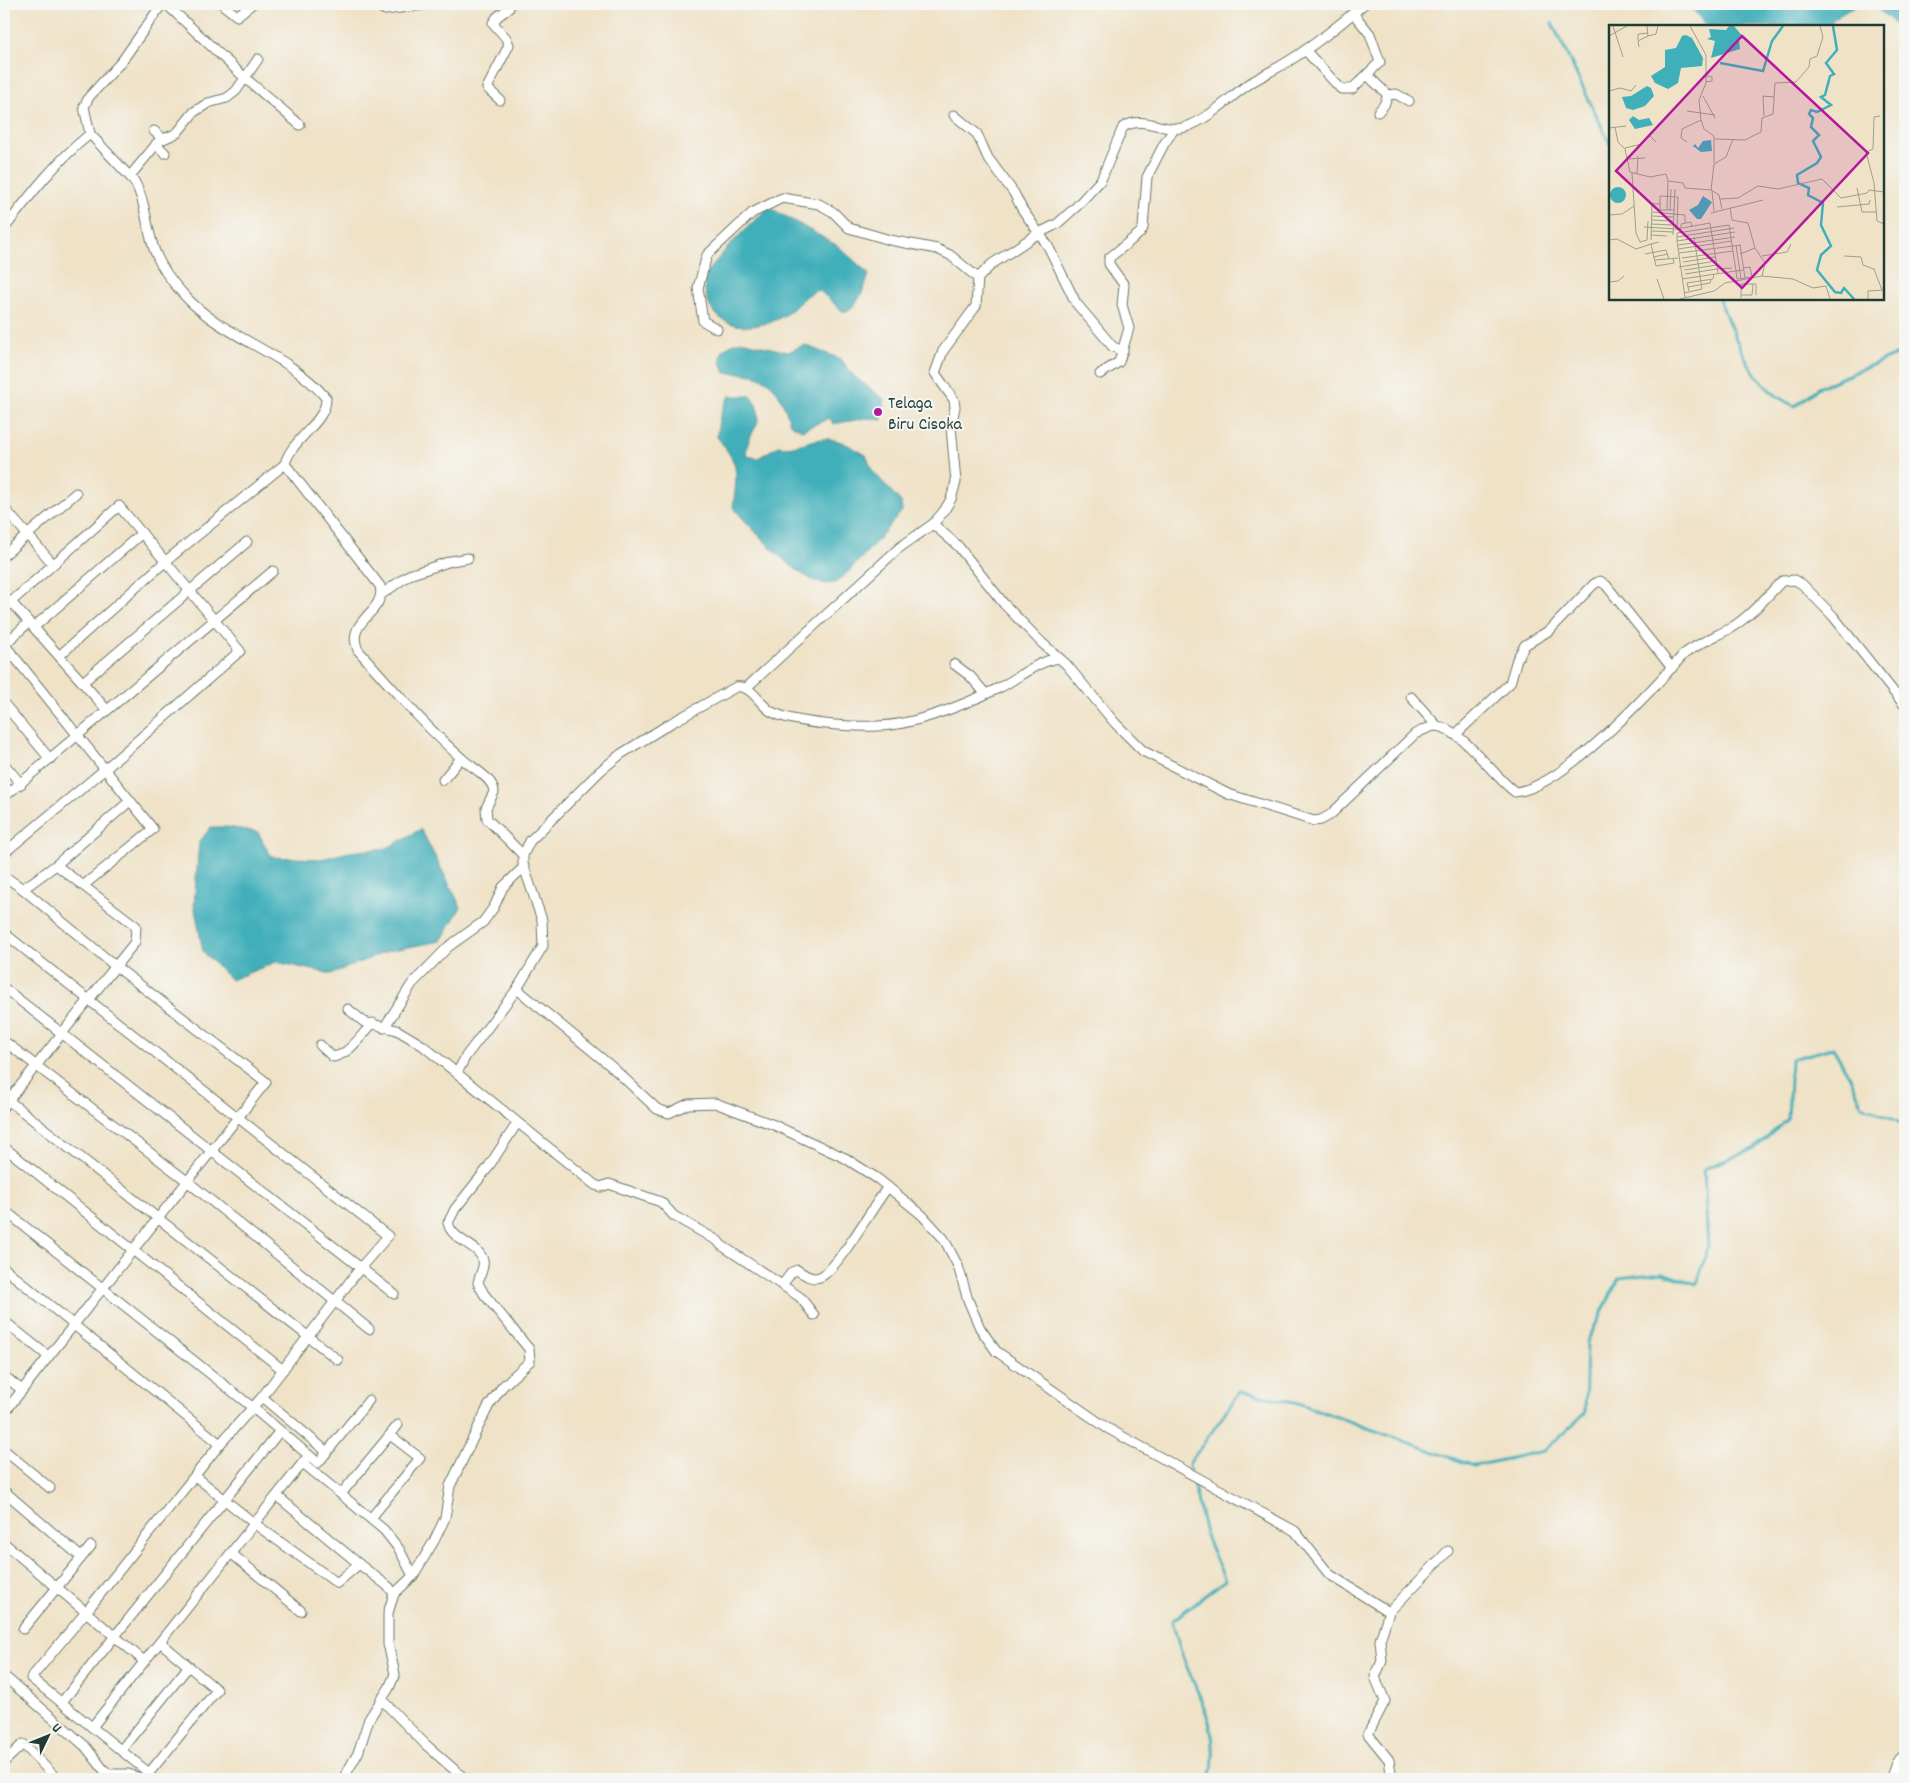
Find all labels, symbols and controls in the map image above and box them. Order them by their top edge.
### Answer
inset map [1609,25,1884,300]
place label: Telaga Biru Cisoka [888,392,963,438]
marker: Telaga Biru Cisoka [872,406,884,418]
north arrow [22,1710,72,1760]
text: U [46,1719,66,1738]

